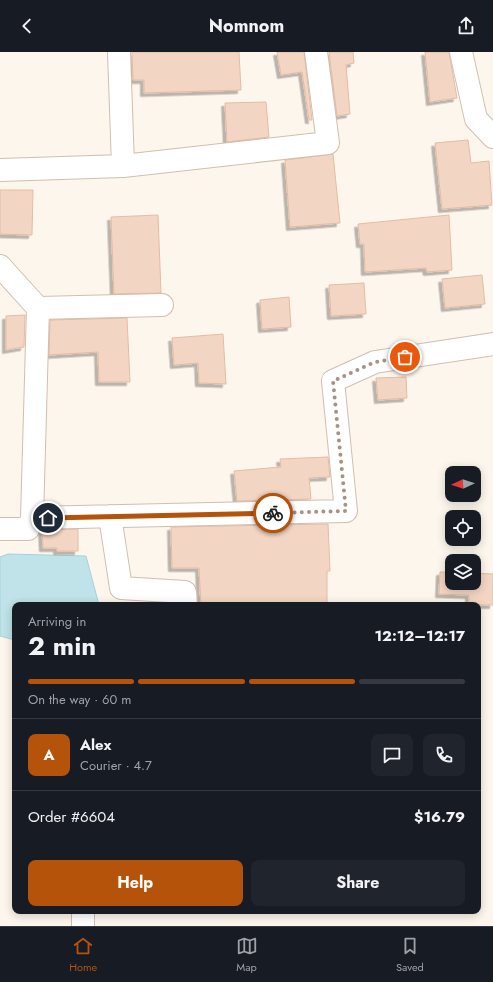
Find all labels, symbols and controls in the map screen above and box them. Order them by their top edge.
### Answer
text: Nomnom [209,13,284,39]
icon: back [16,15,38,37]
icon: share [455,15,477,37]
pin [388,340,422,374]
icon: bag [394,346,416,368]
north arrow [445,466,481,502]
map controls [445,466,481,590]
courier [253,493,293,533]
pin [31,501,65,535]
icon: bike [262,502,284,524]
icon: home [37,507,59,529]
button: locate [445,510,481,546]
button: layers [445,554,481,590]
text: Arriving in [28,612,86,631]
text: 12:12–12:17 [374,625,465,647]
text: 2 min [28,627,96,665]
text: On the way · 60 m [28,690,131,709]
text: Alex [80,734,111,756]
button: chat [371,734,413,776]
button: phone [423,734,465,776]
text: A [43,744,55,766]
text: Courier · 4.7 [80,756,152,775]
text: Order #6604 [28,806,115,828]
text: $16.79 [414,806,465,828]
button: Help [28,860,243,906]
button: Share [251,860,465,906]
tab: Home [69,935,97,975]
tab: Map [236,935,258,975]
tab: Saved [396,935,424,975]

